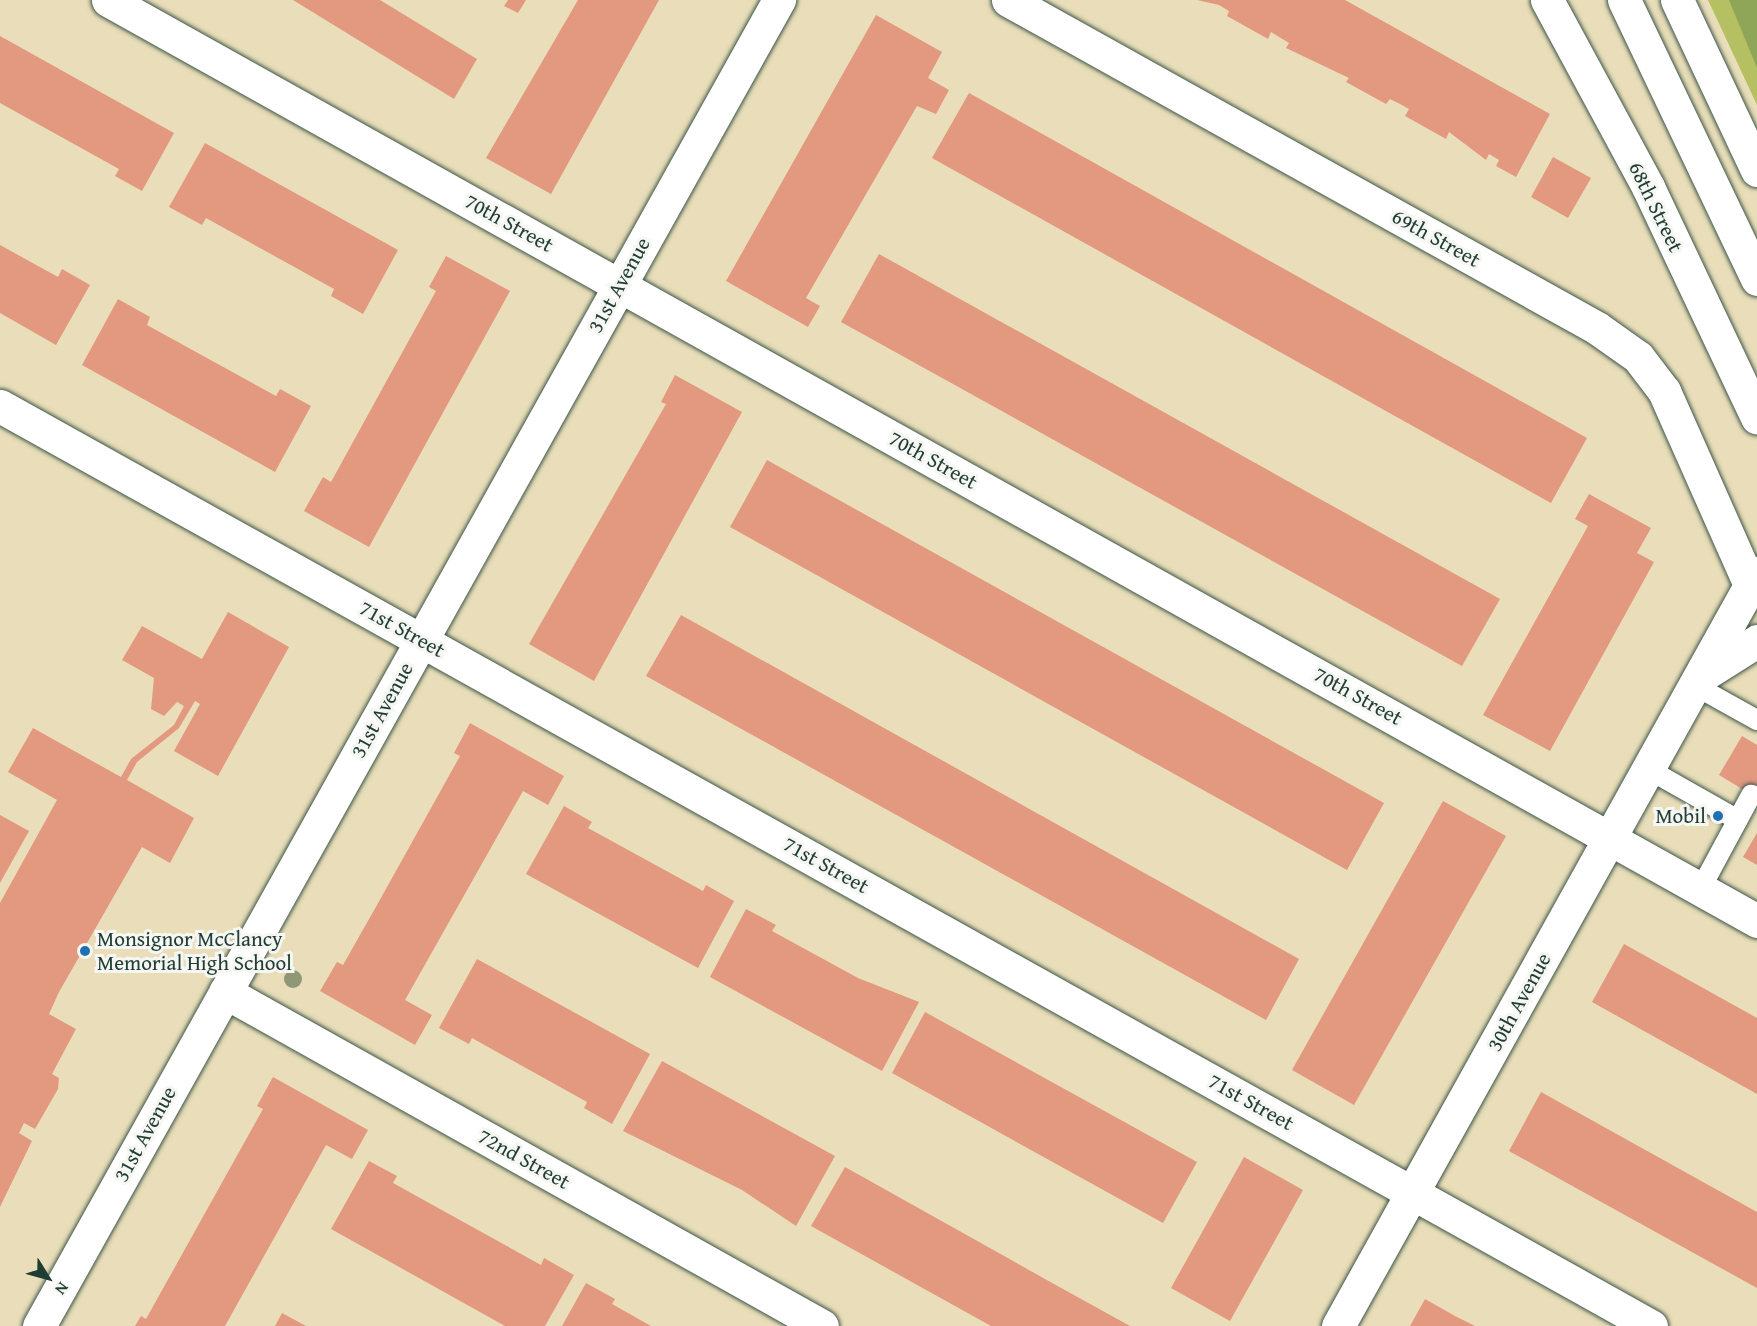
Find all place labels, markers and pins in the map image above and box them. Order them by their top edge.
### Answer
place label: Mobil [1655,803,1706,829]
marker: Mobil [1711,809,1725,823]
place label: Monsignor McClancy Memorial High School [97,926,292,976]
marker: Monsignor McClancy Memorial High School [78,944,92,958]

